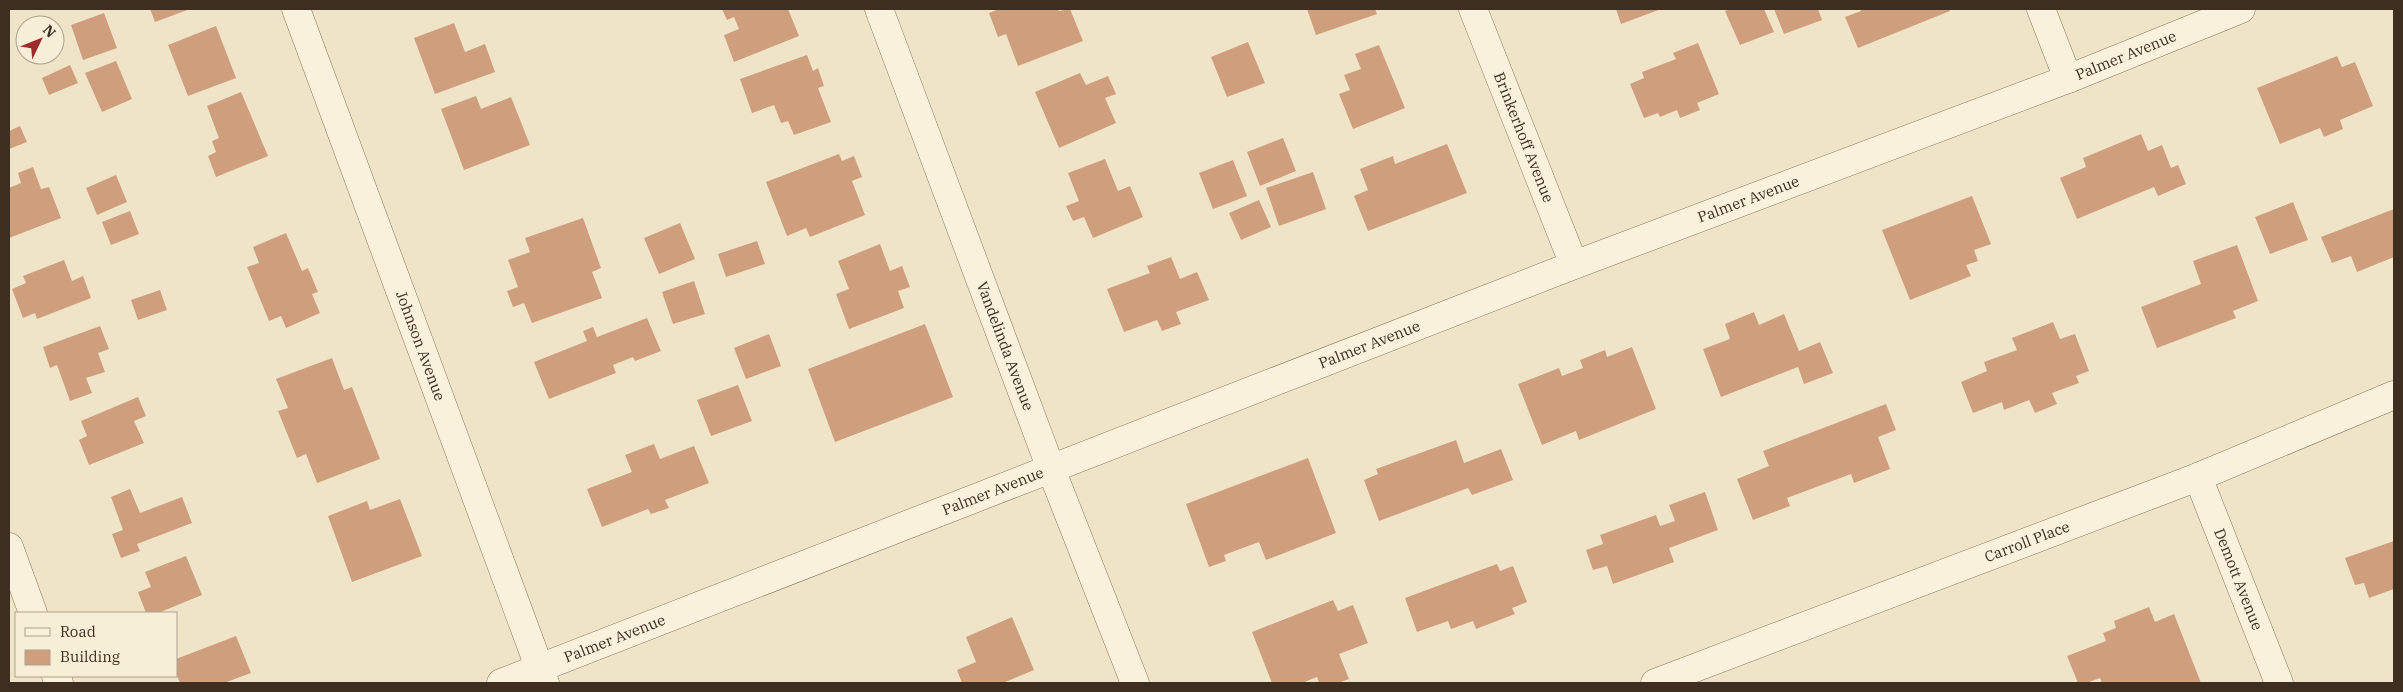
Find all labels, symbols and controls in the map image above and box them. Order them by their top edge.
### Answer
north arrow [15,15,65,65]
text: N [39,21,60,41]
street label: Palmer Avenue [2073,26,2179,84]
street label: Brinkerhoff Avenue [1490,69,1558,205]
street label: Palmer Avenue [1695,171,1802,227]
street label: Vandelinda Avenue [973,279,1038,413]
street label: Johnson Avenue [392,288,450,403]
street label: Palmer Avenue [1316,316,1423,373]
street label: Palmer Avenue [939,463,1046,519]
street label: Carroll Place [1982,517,2072,566]
street label: Demott Avenue [2210,525,2267,633]
street label: Palmer Avenue [561,610,668,667]
legend [15,612,178,677]
text: Road [60,622,96,641]
text: Building [60,647,120,666]

